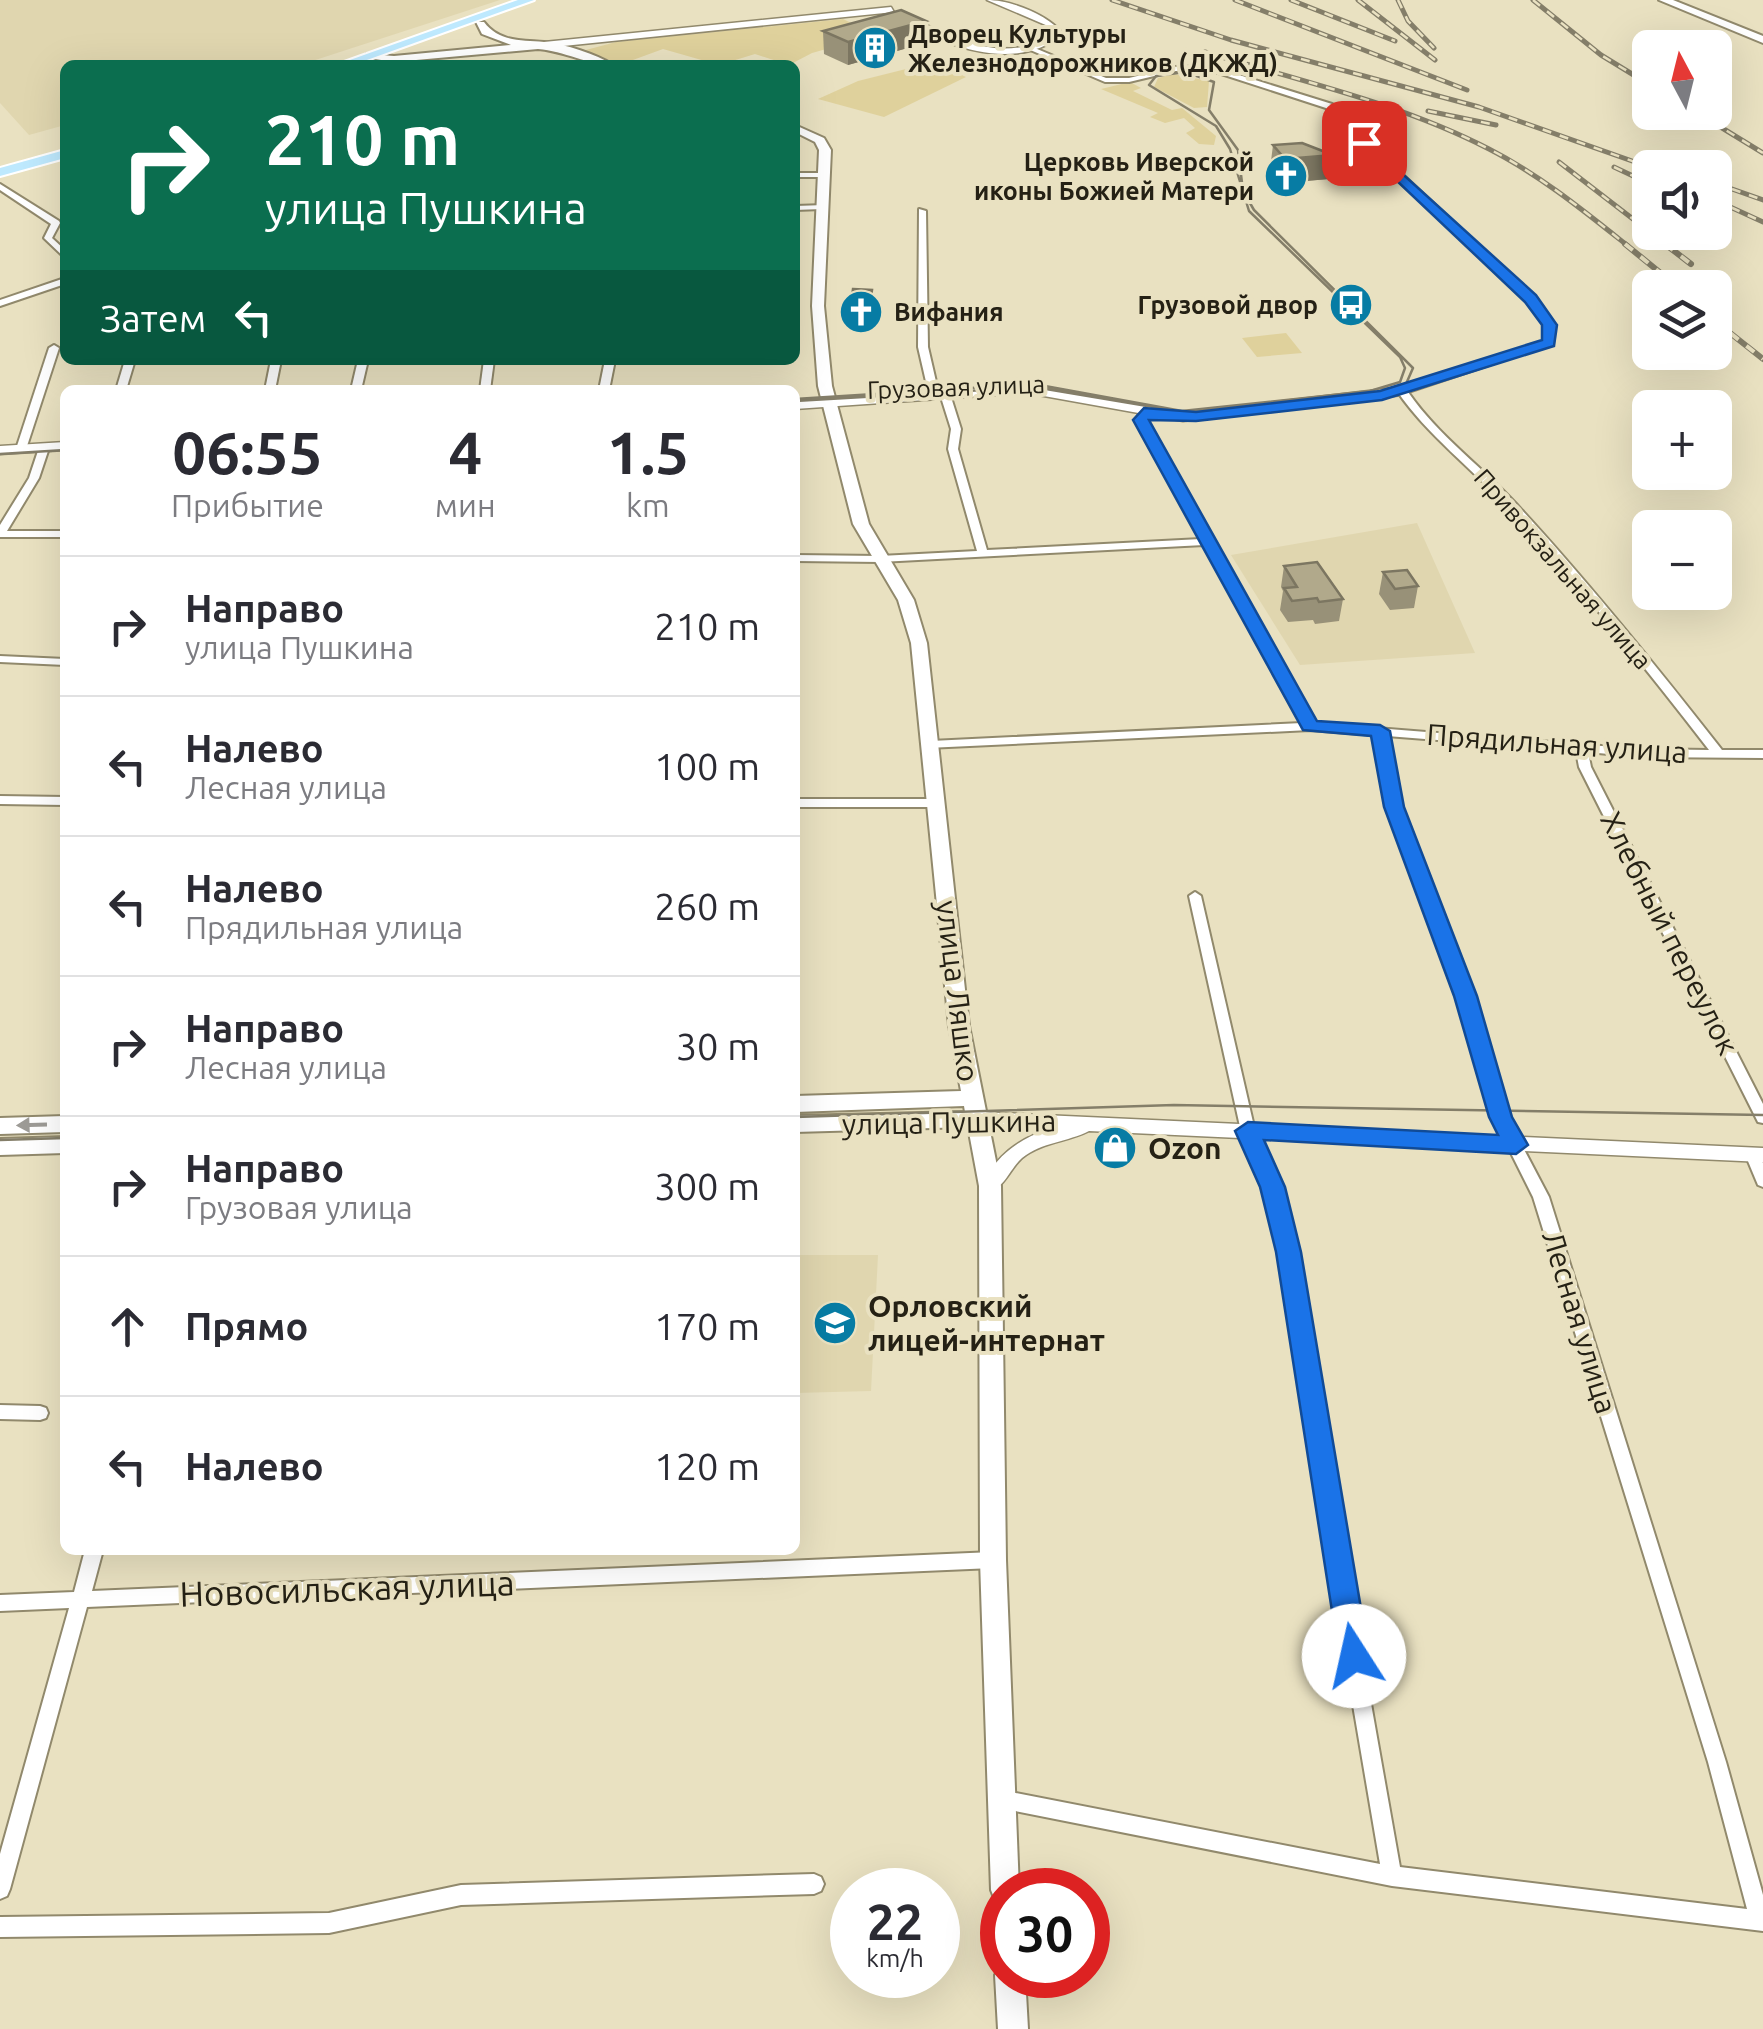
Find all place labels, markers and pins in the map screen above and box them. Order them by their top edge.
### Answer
place label: Дворец Культуры Железнодорожников (ДКЖД) [908,20,1278,77]
building icon: Дворец Культуры Железнодорожников (ДКЖД) [852,25,898,71]
pin [1322,101,1407,186]
place label: Церковь Иверской иконы Божией Матери [974,148,1254,205]
church icon: Церковь Иверской иконы Божией Матери [1263,153,1309,199]
bus stop icon: Грузовой двор [1328,282,1374,328]
church icon: Вифания [838,289,884,335]
place label: Грузовой двор [1138,291,1318,319]
place label: Вифания [894,298,1003,326]
shop icon: Ozon [1092,1125,1138,1171]
place label: Ozon [1148,1131,1222,1165]
place label: Орловский лицей-интернат [868,1289,1105,1357]
school or university icon: Орловский лицей-интернат [812,1300,858,1346]

